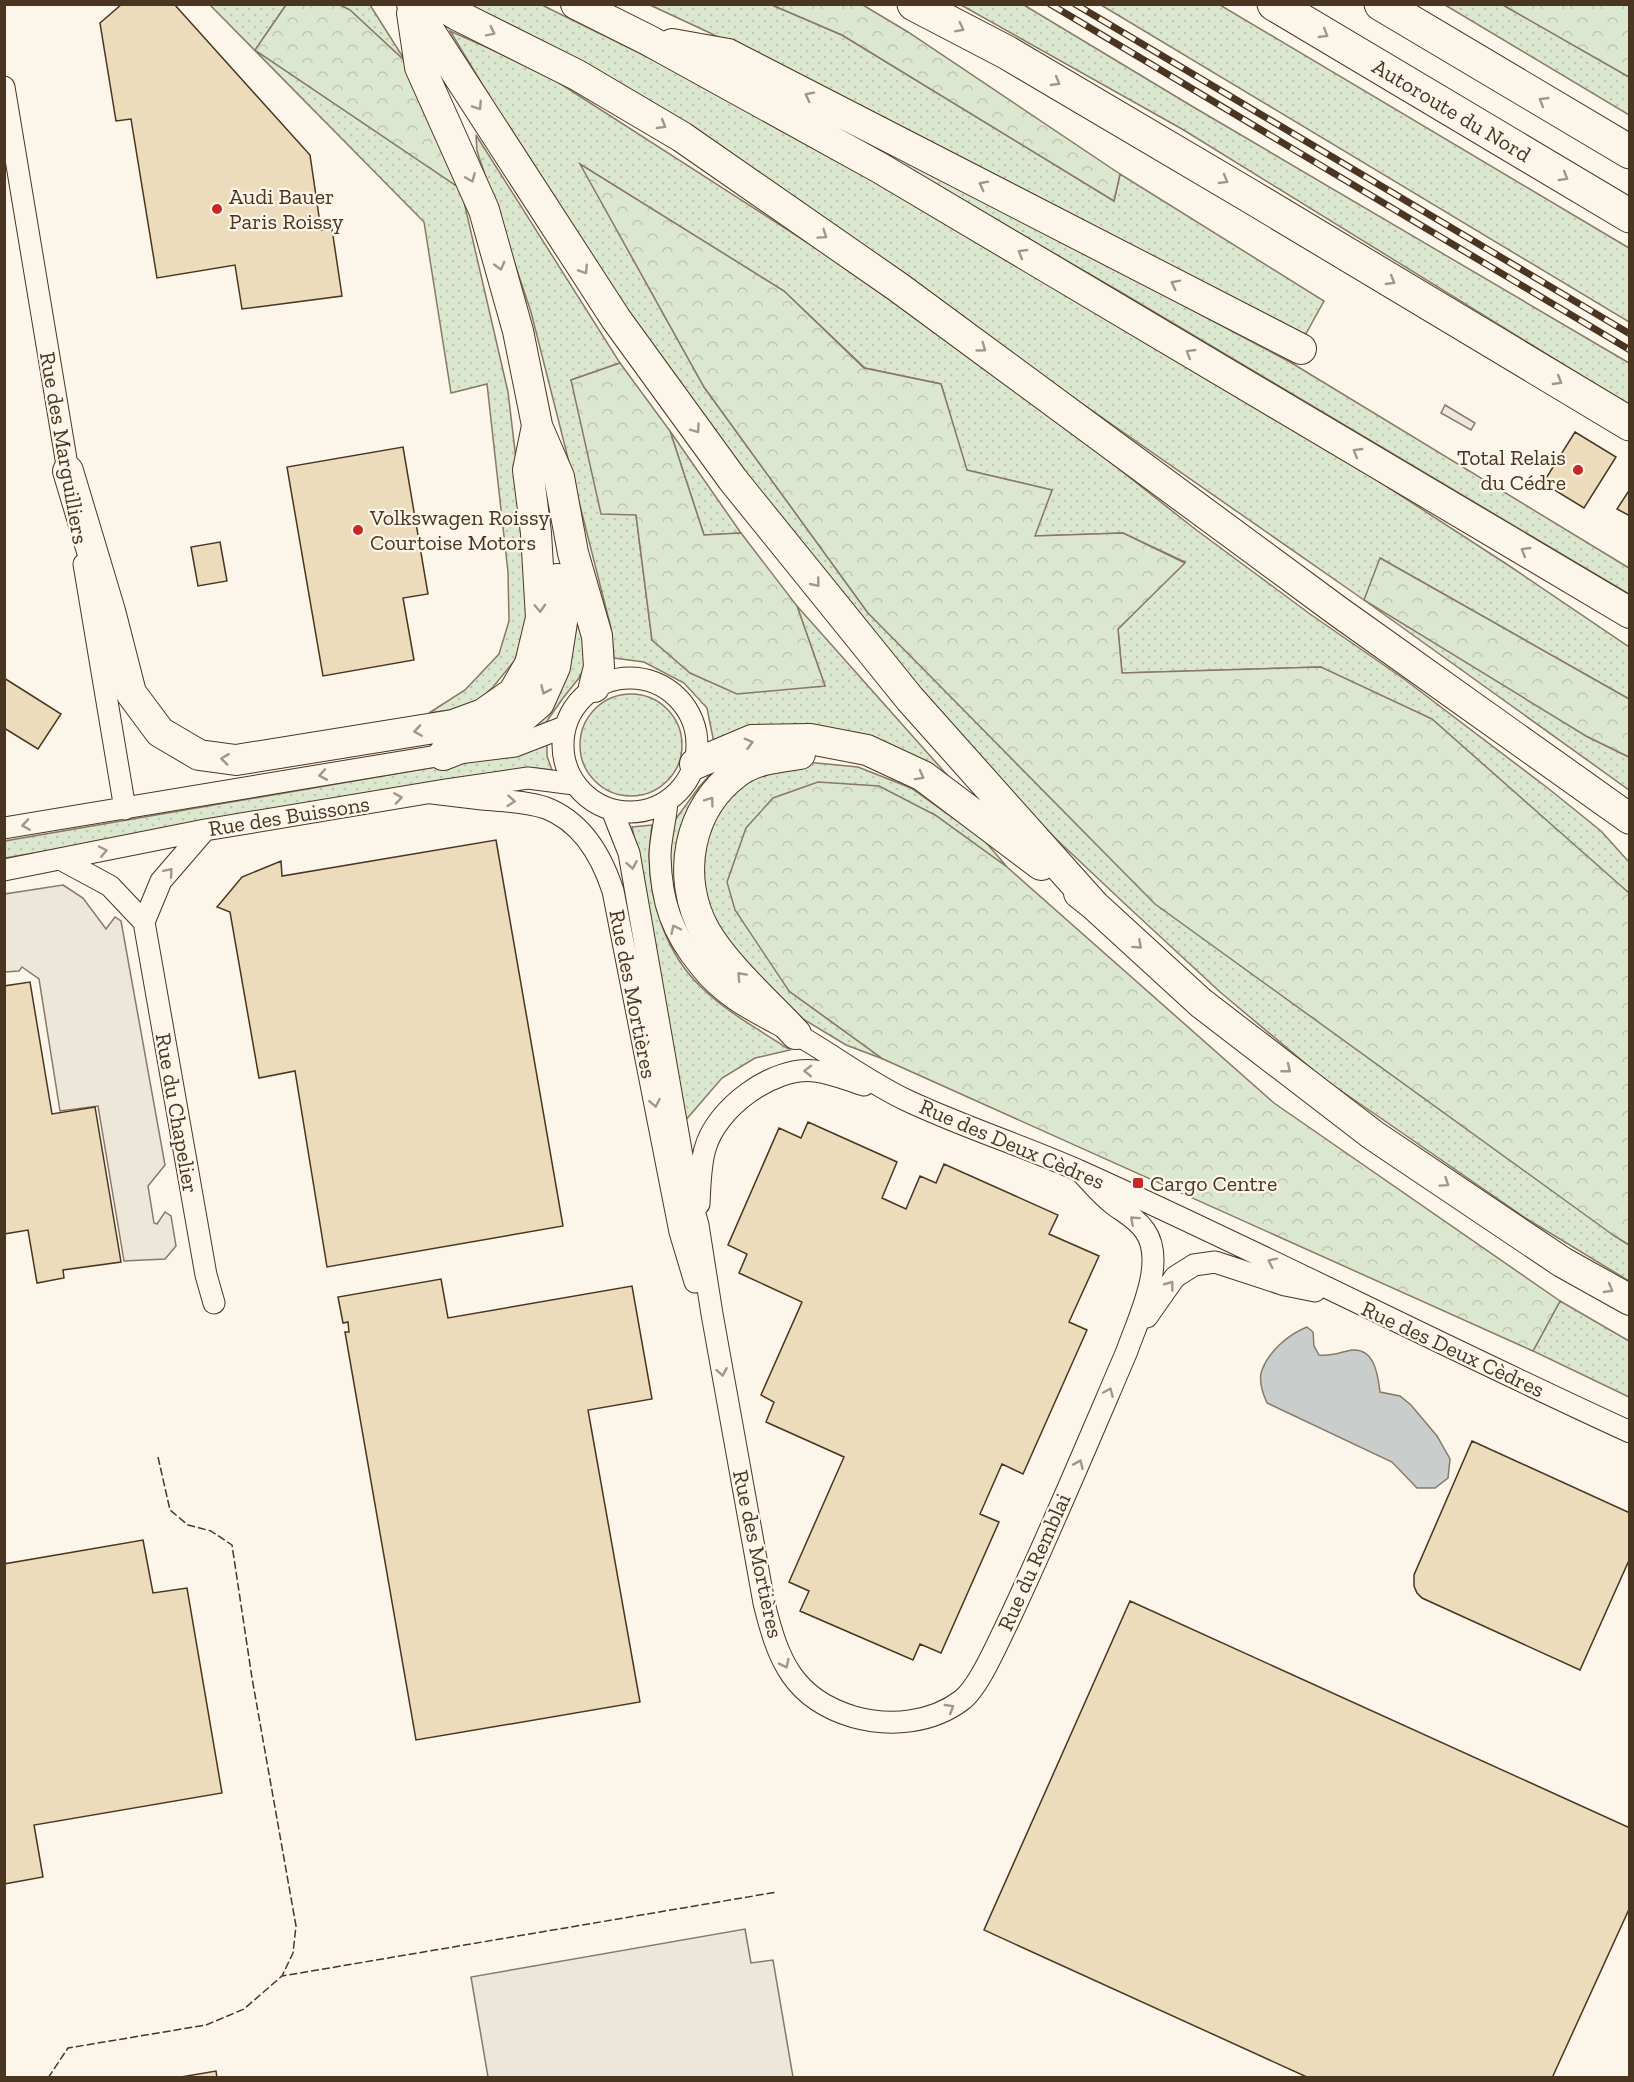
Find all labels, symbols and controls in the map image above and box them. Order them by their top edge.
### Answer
one-way arrow [953,21,964,32]
one-way arrow [484,25,495,36]
one-way arrow [1318,27,1328,39]
street label: Autoroute du Nord [1368,52,1536,168]
one-way arrow [1050,74,1060,86]
one-way arrow [805,92,816,103]
one-way arrow [1539,96,1549,108]
one-way arrow [470,100,481,111]
one-way arrow [656,118,666,129]
one-way arrow [1558,170,1568,181]
one-way arrow [463,172,475,183]
one-way arrow [1218,173,1228,185]
one-way arrow [978,181,989,192]
place label: Audi Bauer Paris Roissy [229,183,344,235]
marker: Audi Bauer Paris Roissy [210,202,224,216]
one-way arrow [817,228,828,239]
one-way arrow [1018,249,1028,261]
one-way arrow [493,260,505,271]
one-way arrow [576,264,588,274]
one-way arrow [1385,273,1395,285]
one-way arrow [1170,280,1181,291]
one-way arrow [975,341,986,352]
one-way arrow [1185,348,1196,360]
street label: Rue des Marguilliers [34,350,94,546]
one-way arrow [1552,374,1562,386]
one-way arrow [689,423,700,434]
place label: Total Relais du Cédre [1457,444,1566,496]
one-way arrow [1353,448,1363,459]
marker: Total Relais du Cédre [1571,463,1585,477]
place label: Volkswagen Roissy Courtoise Motors [369,504,551,556]
marker: Volkswagen Roissy Courtoise Motors [351,523,365,537]
one-way arrow [1521,547,1531,559]
one-way arrow [809,576,820,587]
one-way arrow [534,604,547,613]
one-way arrow [540,683,552,694]
one-way arrow [413,724,422,736]
one-way arrow [743,738,754,750]
one-way arrow [220,753,230,765]
one-way arrow [319,768,329,781]
one-way arrow [914,768,924,780]
street label: Rue des Buissons [206,790,372,842]
one-way arrow [394,793,403,805]
one-way arrow [506,794,515,807]
one-way arrow [702,797,713,808]
one-way arrow [21,818,31,831]
one-way arrow [98,845,108,858]
one-way arrow [625,860,637,870]
one-way arrow [162,868,173,879]
street label: Rue des Mortières [603,907,663,1081]
one-way arrow [670,925,682,936]
one-way arrow [1130,937,1141,948]
one-way arrow [738,972,749,983]
street label: Rue du Chapelier [150,1031,204,1195]
one-way arrow [1281,1062,1292,1073]
one-way arrow [804,1065,813,1078]
street label: Rue des Deux Cèdres [915,1093,1109,1195]
one-way arrow [648,1098,661,1108]
place label: Cargo Centre [1150,1170,1277,1197]
marker: Cargo Centre [1131,1176,1145,1190]
one-way arrow [1439,1176,1449,1188]
one-way arrow [1130,1216,1141,1227]
one-way arrow [1267,1257,1278,1269]
one-way arrow [1162,1280,1173,1291]
one-way arrow [1603,1282,1613,1293]
street label: Rue des Deux Cèdres [1357,1295,1549,1403]
one-way arrow [715,1367,728,1377]
one-way arrow [1102,1387,1114,1398]
one-way arrow [1071,1459,1083,1470]
street label: Rue des Mortières [727,1467,789,1641]
street label: Rue du Remblai [992,1489,1076,1635]
one-way arrow [778,1658,790,1669]
one-way arrow [944,1703,954,1715]

